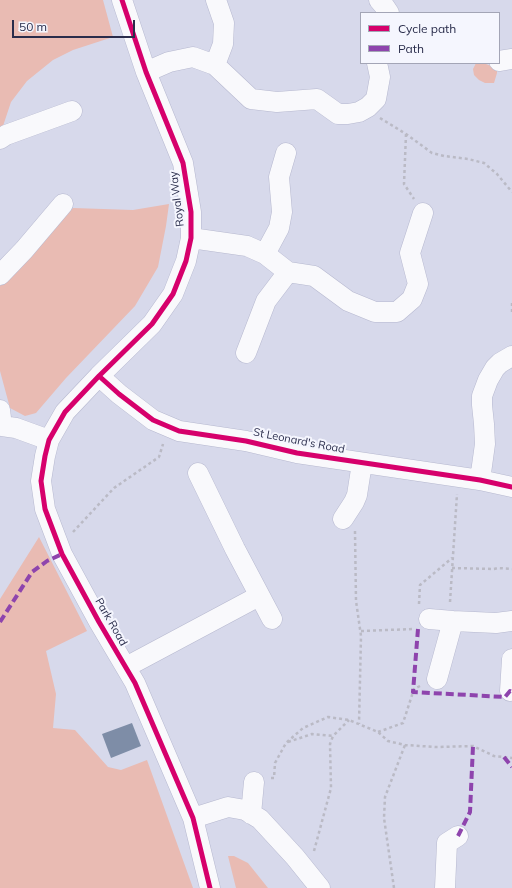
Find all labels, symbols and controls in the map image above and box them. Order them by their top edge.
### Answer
scale bar [14,12,137,38]
legend [360,12,500,64]
text: 50 m [19,19,47,34]
text: Cycle path [398,21,456,36]
text: Path [398,41,424,56]
street label: Royal Way [167,171,187,227]
street label: St Leonard's Road [252,426,346,456]
street label: Park Road [92,596,130,648]

